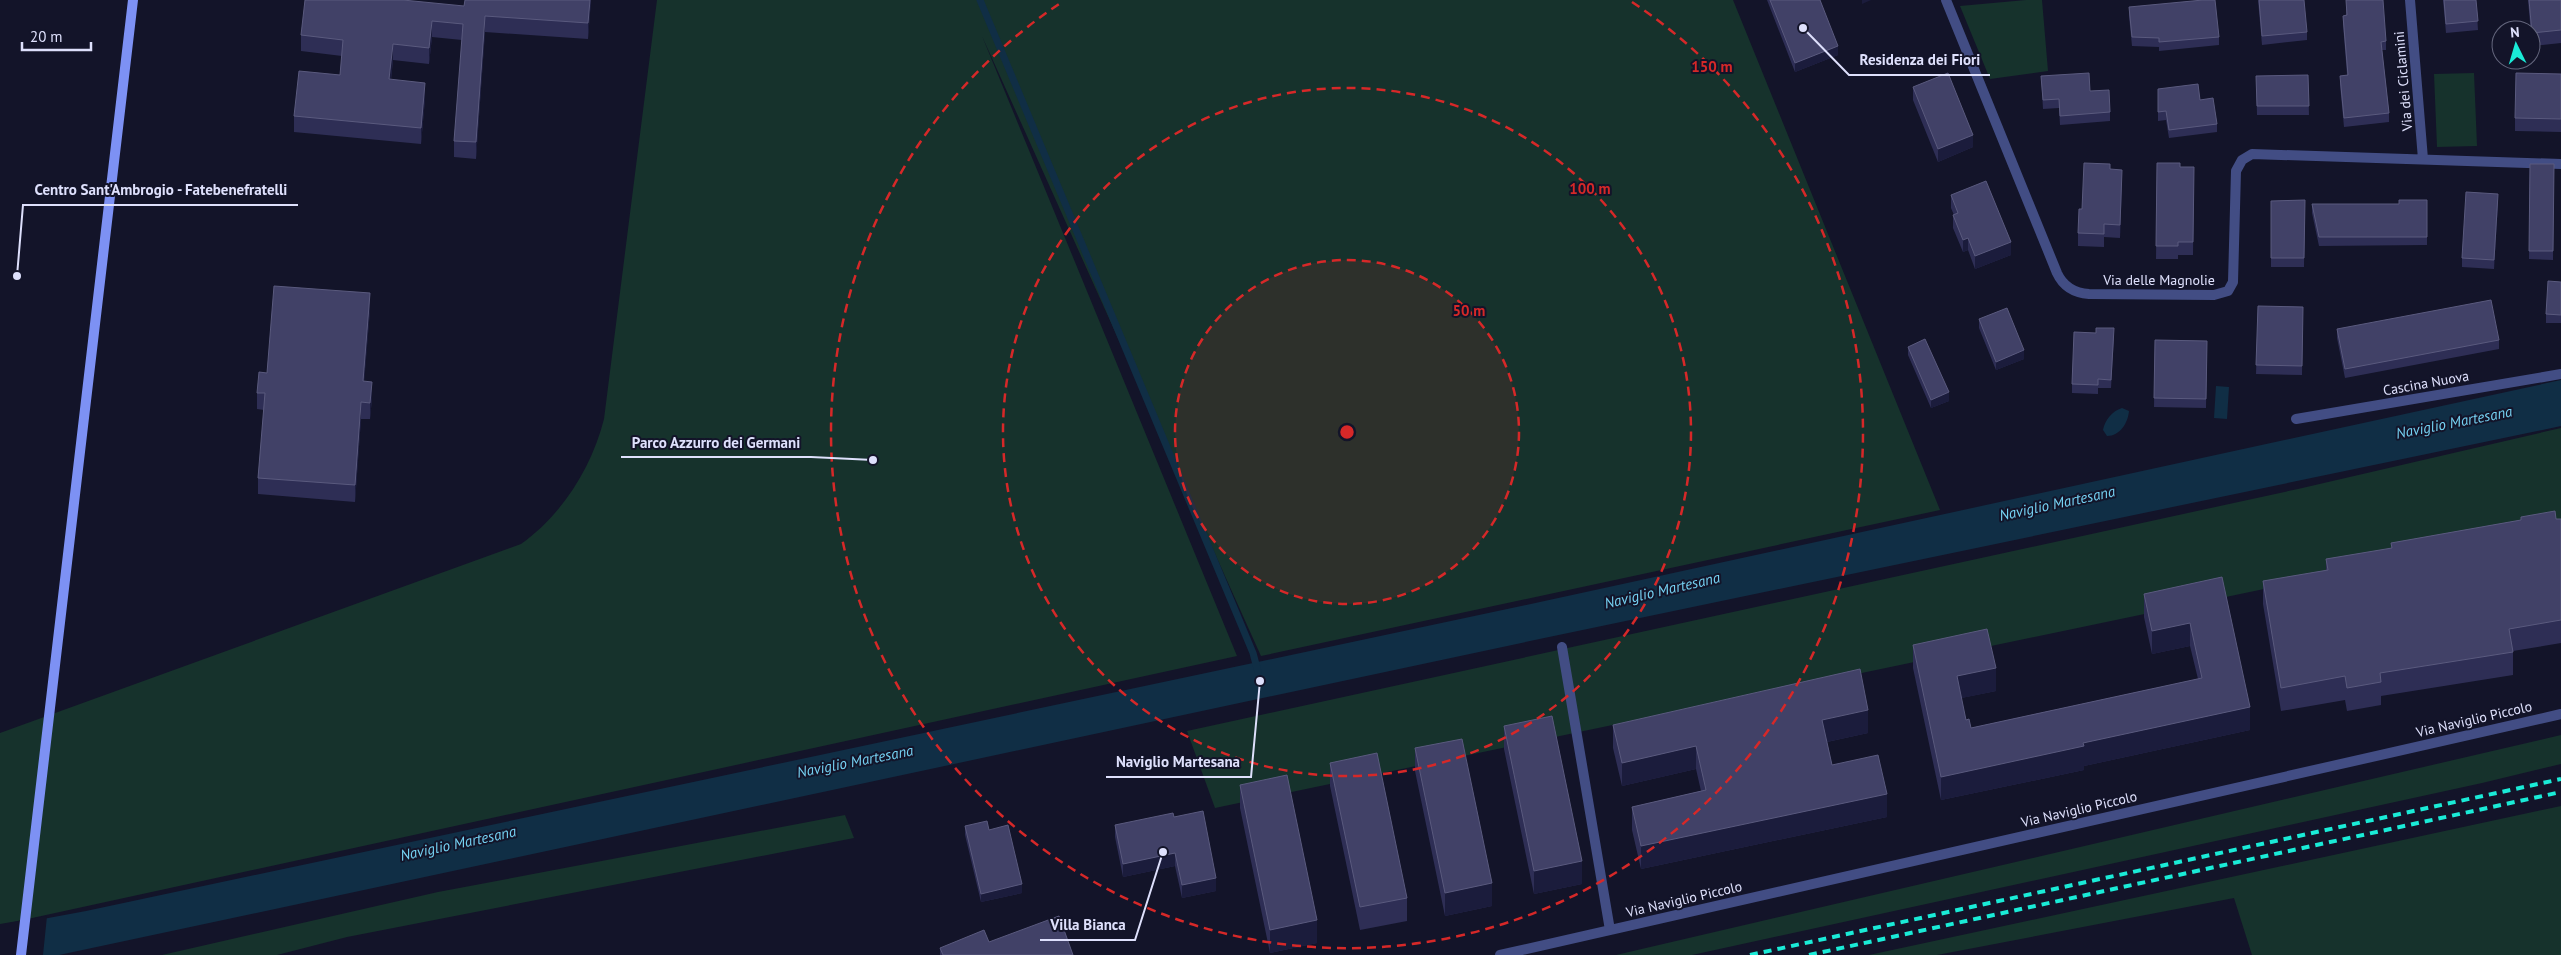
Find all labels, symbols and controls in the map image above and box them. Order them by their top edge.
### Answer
scale bar [22,20,91,52]
north arrow [2491,20,2541,70]
text: N [2509,23,2520,41]
text: 20 m [30,27,63,46]
street label: Via dei Ciclamini [2390,30,2416,133]
callout: Residenza dei Fiori [1849,45,1990,75]
text: Residenza dei Fiori [1860,50,1980,69]
text: 150 m [1691,57,1733,76]
callout: Centro Sant'Ambrogio - Fatebenefratelli [23,175,298,205]
text: 100 m [1569,179,1611,198]
text: Centro Sant'Ambrogio - Fatebenefratelli [35,180,287,199]
street label: Via delle Magnolie [2102,271,2215,289]
text: 50 m [1453,301,1485,320]
street label: Cascina Nuova [2382,367,2470,399]
water label: Naviglio Martesana [2394,401,2514,443]
centre of rings [1338,423,1356,441]
callout: Parco Azzurro dei Germani [621,427,811,457]
text: Parco Azzurro dei Germani [632,433,800,452]
water label: Naviglio Martesana [1997,481,2117,525]
water label: Naviglio Martesana [1602,567,1722,613]
street label: Via Naviglio Piccolo [2413,697,2534,741]
water label: Naviglio Martesana [795,740,915,782]
callout: Naviglio Martesana [1106,747,1251,777]
text: Naviglio Martesana [1116,752,1240,771]
street label: Via Naviglio Piccolo [2018,787,2139,831]
water label: Naviglio Martesana [398,821,518,865]
street label: Via Naviglio Piccolo [1623,877,1744,921]
callout: Villa Bianca [1040,910,1135,940]
text: Villa Bianca [1049,915,1126,934]

